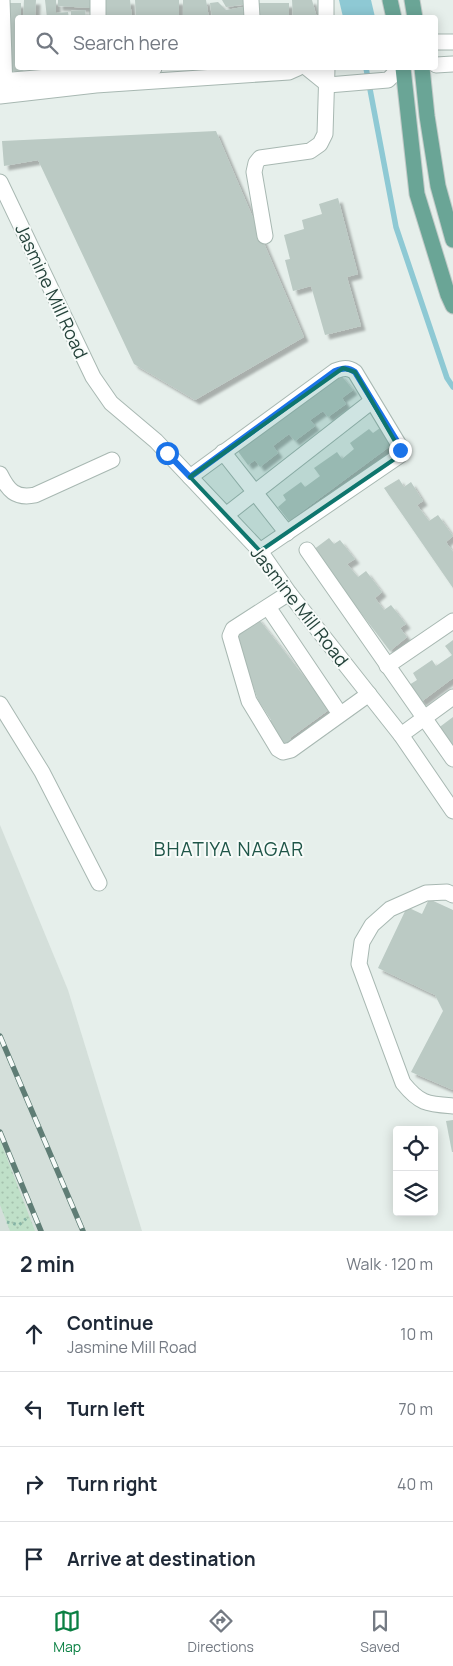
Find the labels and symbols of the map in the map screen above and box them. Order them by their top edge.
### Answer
street label: Jasmine Mill Road [10,220,94,362]
route end [389,439,412,462]
route start [156,442,179,465]
street label: Jasmine Mill Road [246,541,354,671]
district label: BHATIYA NAGAR [154,836,304,862]

